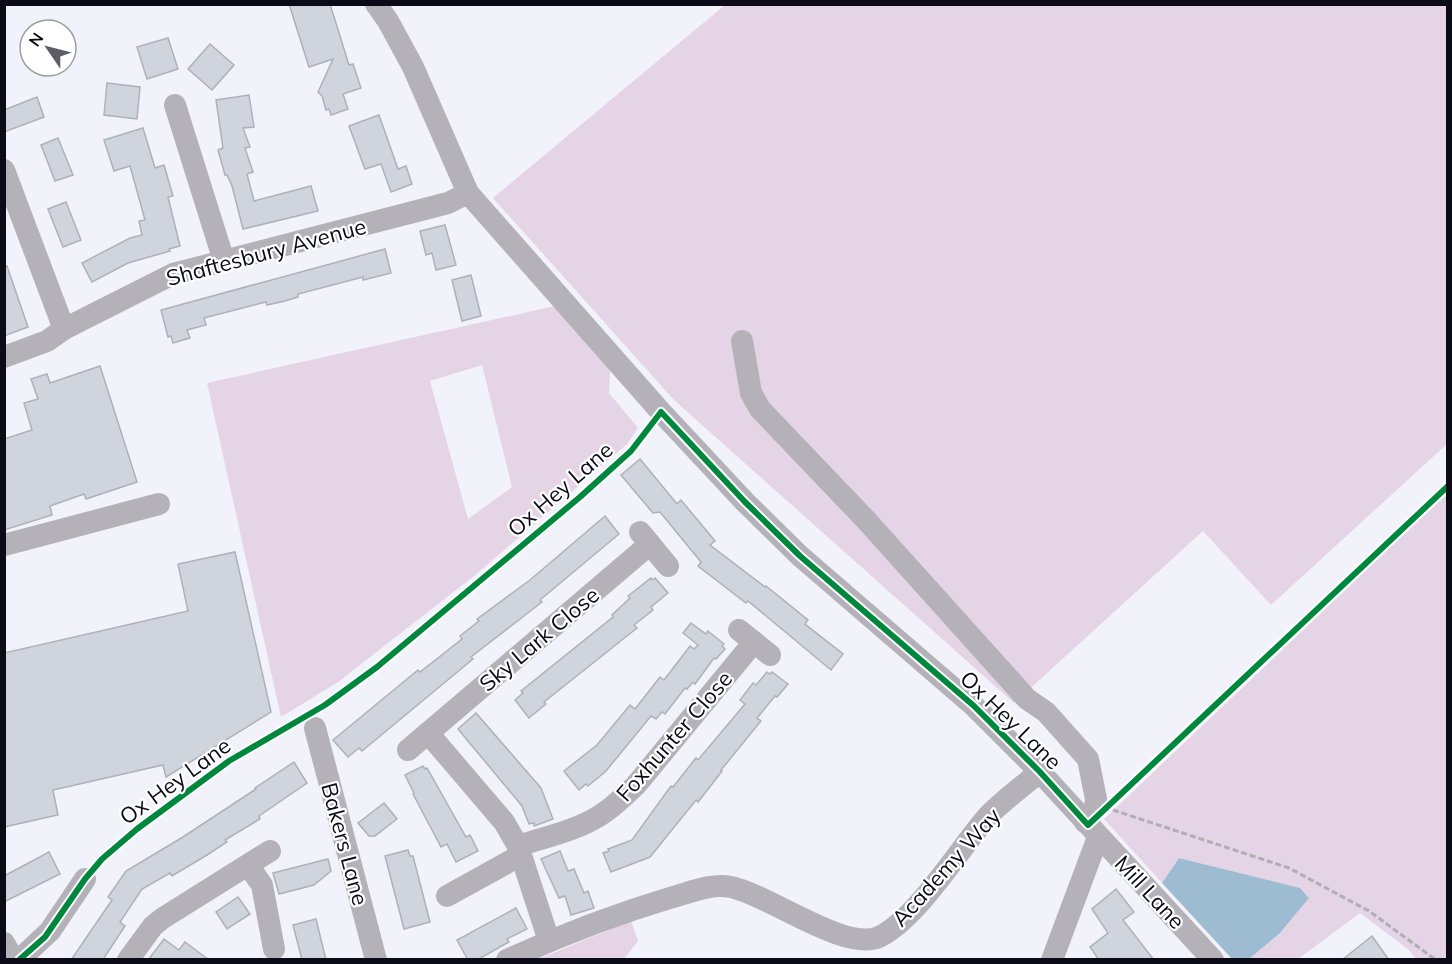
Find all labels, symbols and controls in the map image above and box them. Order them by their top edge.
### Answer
north arrow [18,18,78,78]
text: N [24,29,47,50]
street label: Shaftesbury Avenue [163,212,369,292]
street label: Ox Hey Lane [502,436,618,542]
street label: Sky Lark Close [473,581,605,697]
street label: Foxhunter Close [610,665,738,807]
street label: Ox Hey Lane [954,665,1068,775]
street label: Ox Hey Lane [114,731,236,831]
street label: Bakers Lane [315,780,375,908]
street label: Academy Way [885,802,1007,932]
street label: Mill Lane [1109,849,1191,935]

